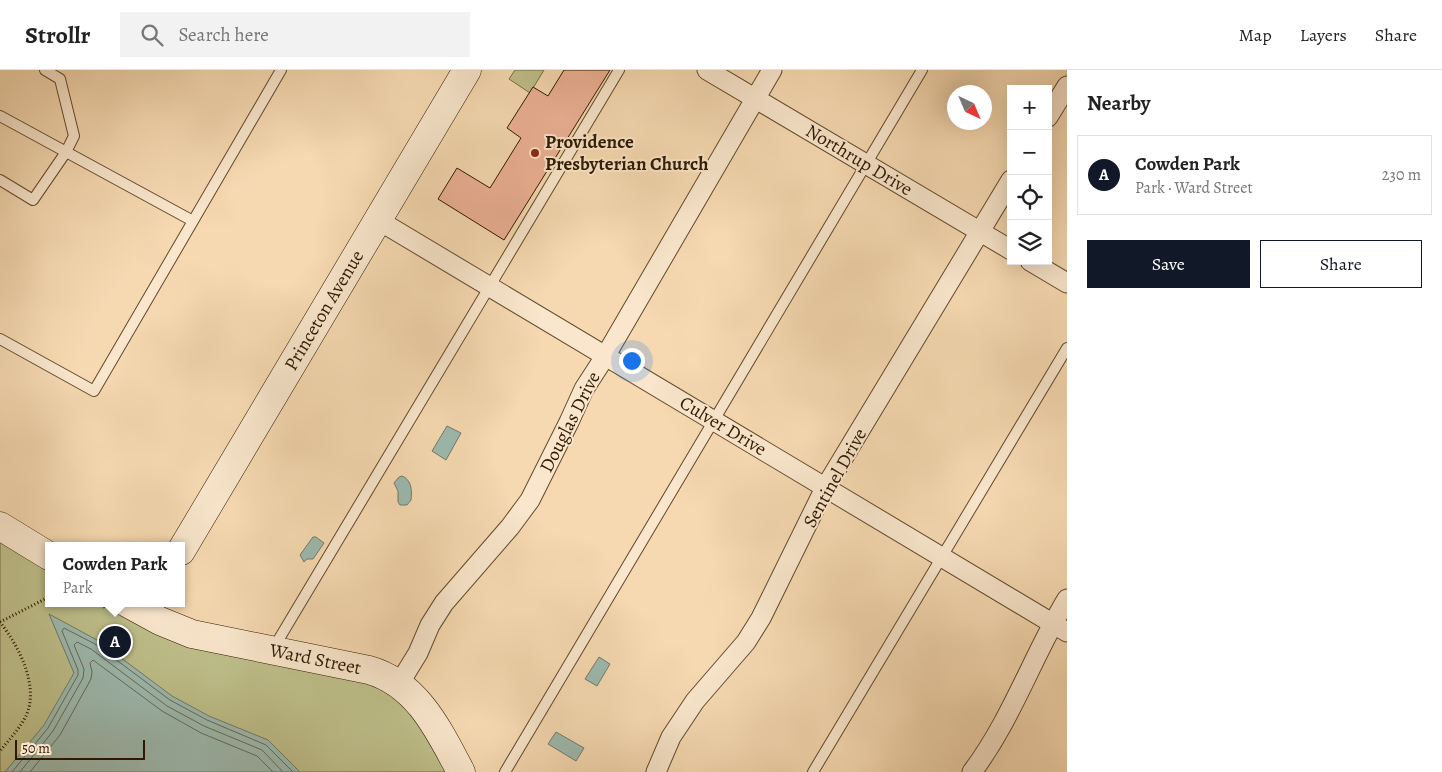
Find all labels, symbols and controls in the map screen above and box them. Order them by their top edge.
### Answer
search box [120,12,470,57]
text: Strollr [25,19,90,51]
icon: search [138,21,166,49]
text: Search here [178,22,269,48]
text: Map [1239,23,1272,47]
text: Layers [1300,23,1347,47]
text: Share [1375,23,1417,47]
north arrow [947,85,992,130]
map controls [1007,85,1052,265]
button: + [1007,85,1052,130]
text: Nearby [1087,89,1150,117]
street label: Northrup Drive [801,118,917,202]
place label: Providence Presbyterian Church [545,129,709,177]
button: − [1007,130,1052,175]
marker: Providence Presbyterian Church [529,147,541,159]
text: Cowden Park [1135,151,1240,177]
text: A [1099,164,1109,186]
text: 230 m [1382,164,1421,186]
button: locate [1007,175,1052,220]
text: Park · Ward Street [1135,177,1253,199]
button: layers [1007,220,1052,265]
button: Save [1087,240,1250,288]
button: Share [1260,240,1422,288]
street label: Princeton Avenue [278,245,370,376]
your location [619,348,645,374]
street label: Douglas Drive [533,367,607,477]
street label: Culver Drive [675,390,771,462]
street label: Sentinel Drive [797,423,873,533]
popup [45,542,185,607]
text: Cowden Park [63,551,167,577]
text: Park [63,577,93,599]
pin: A [99,623,131,661]
street label: Ward Street [266,637,363,681]
scale bar [15,737,145,760]
text: 50 m [22,739,50,758]

